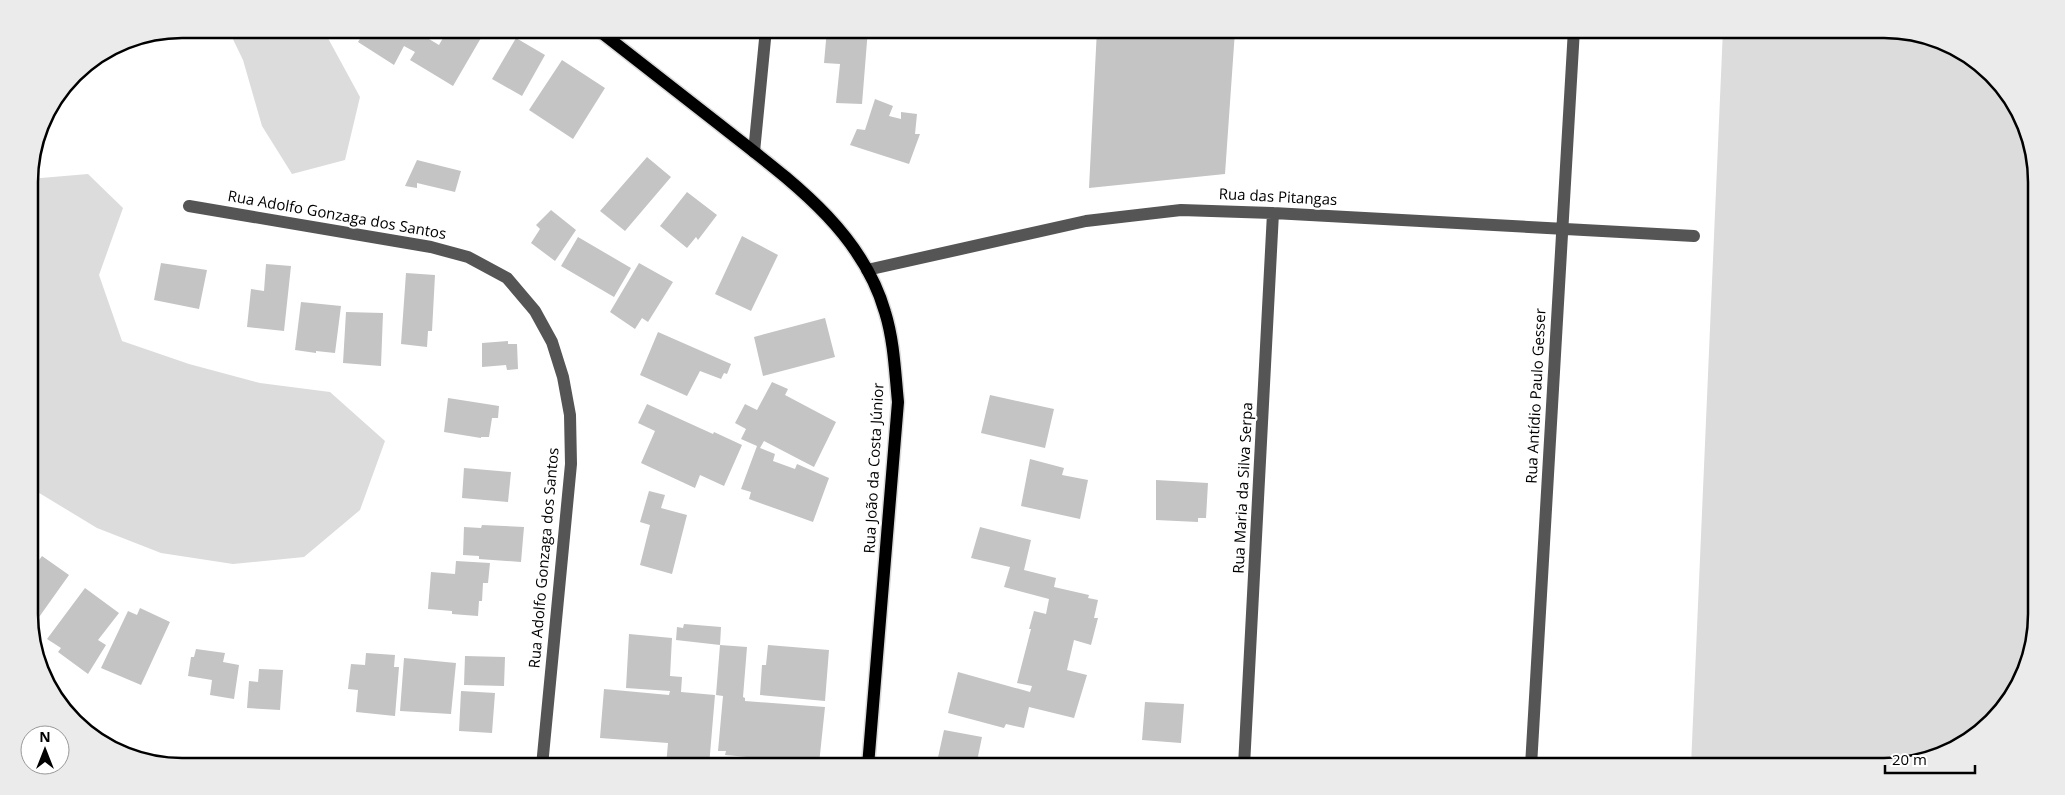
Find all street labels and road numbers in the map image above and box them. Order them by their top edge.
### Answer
street label: Rua das Pitangas [1218,183,1338,209]
street label: Rua Adolfo Gonzaga dos Santos [226,185,448,243]
street label: Rua Antídio Paulo Gesser [1520,308,1550,484]
street label: Rua João da Costa Júnior [859,382,887,554]
street label: Rua Maria da Silva Serpa [1228,402,1256,574]
street label: Rua Adolfo Gonzaga dos Santos [523,447,563,669]

